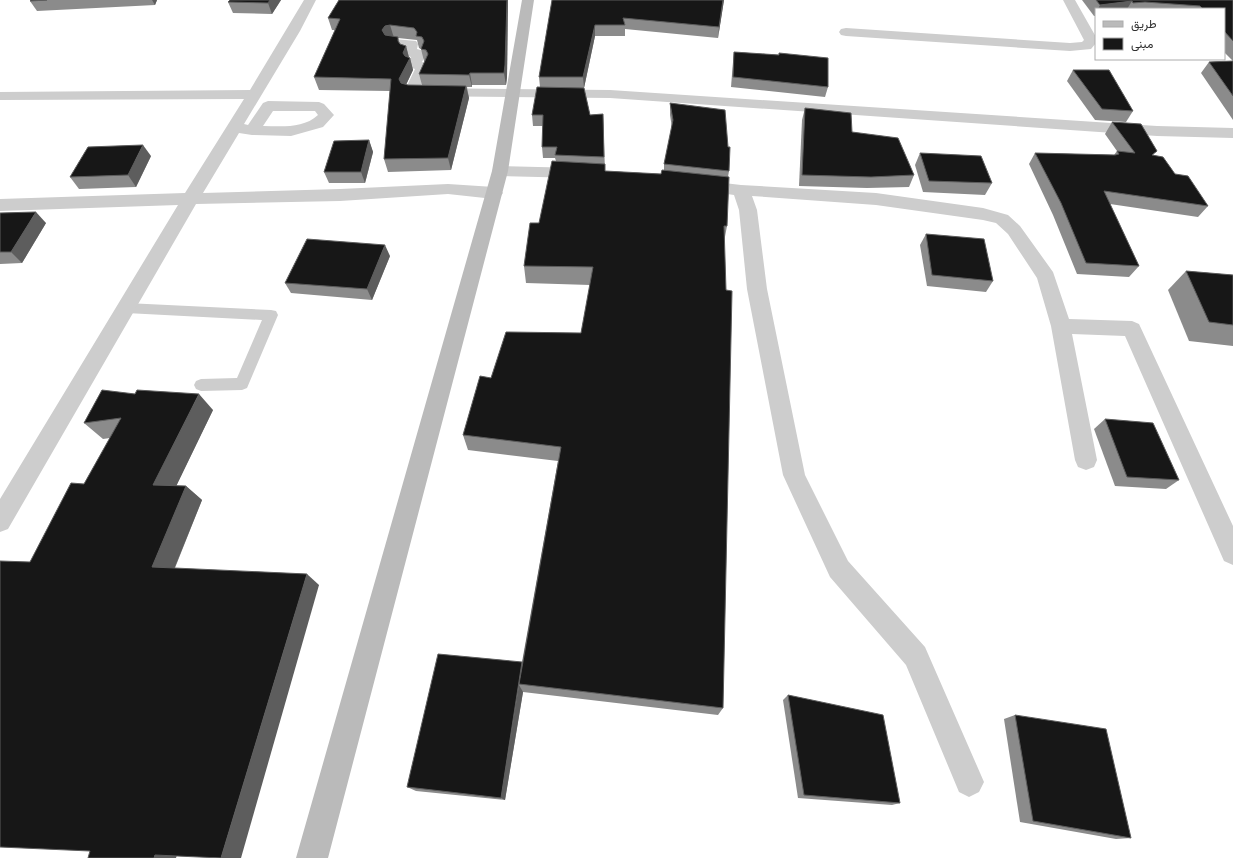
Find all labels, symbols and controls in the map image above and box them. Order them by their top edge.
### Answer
legend [1095,8,1225,60]
text: طريق [1131,17,1157,33]
text: مبنى [1131,37,1153,53]

